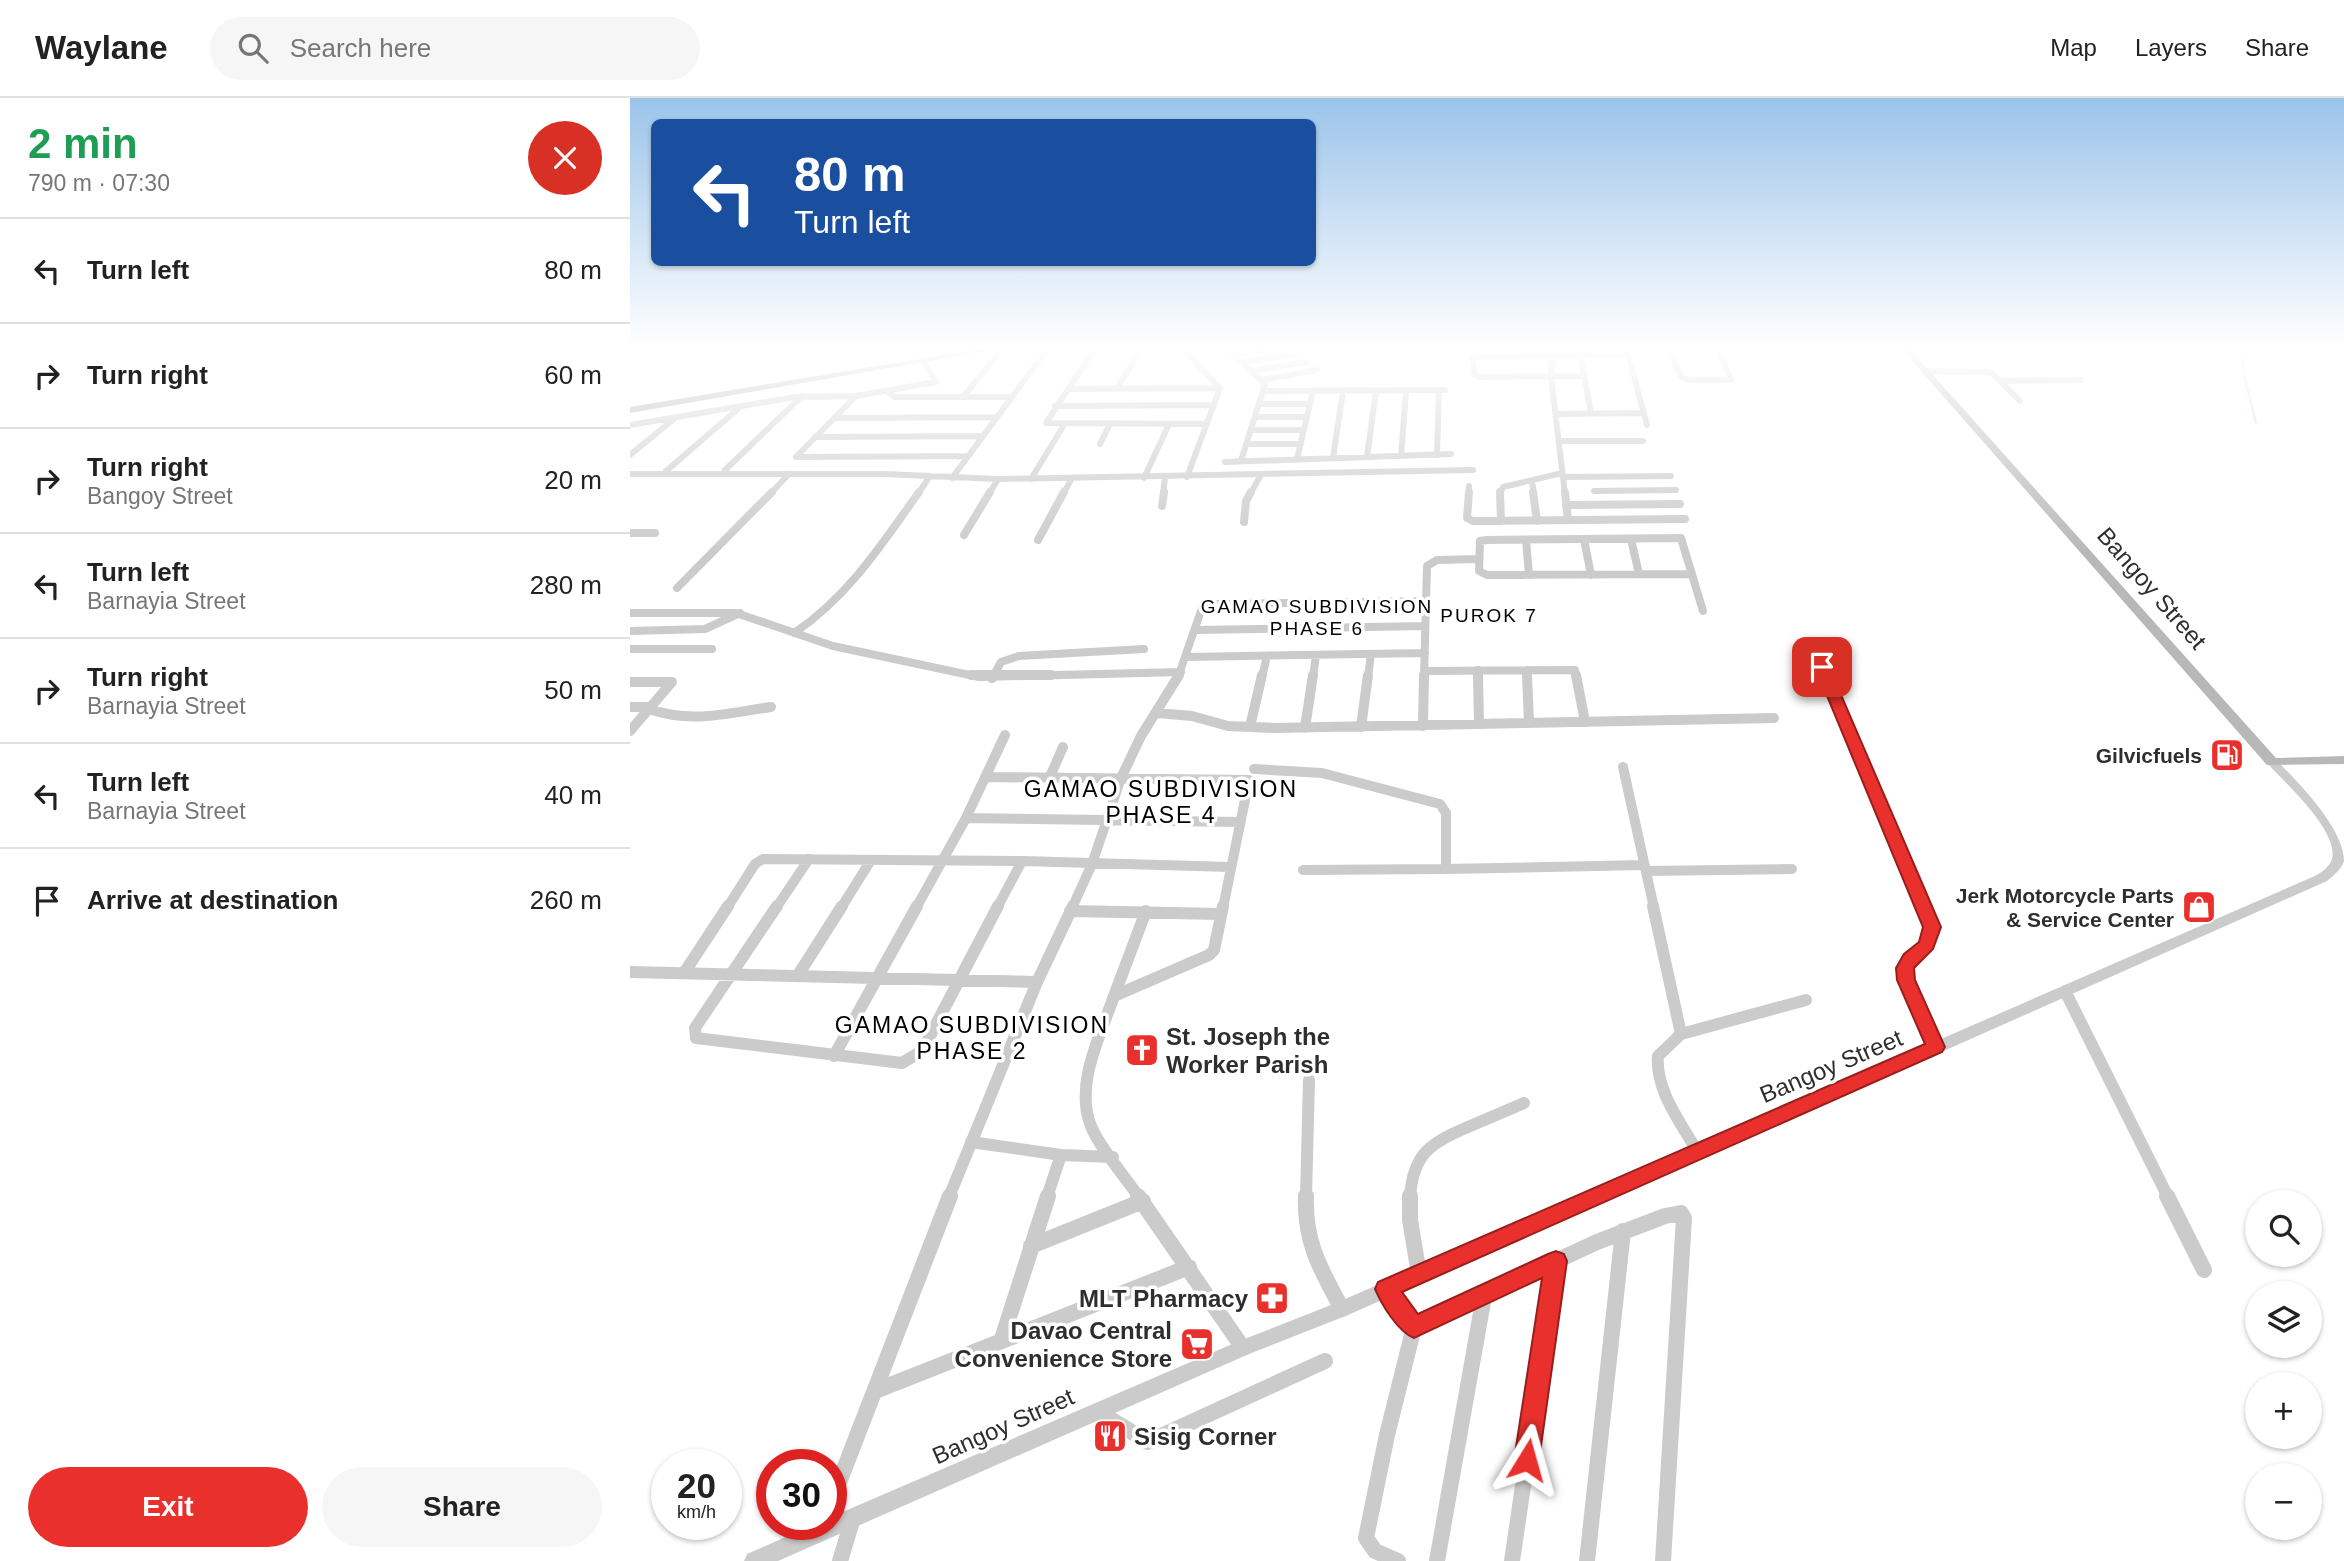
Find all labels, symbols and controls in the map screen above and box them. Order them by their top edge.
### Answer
search box [210,17,700,80]
text: Waylane [35,29,168,66]
icon: search [234,29,272,67]
text: Search here [290,33,431,63]
text: Map [2050,34,2097,61]
text: Layers [2135,34,2207,61]
text: Share [2245,34,2309,61]
text: 2 min [28,120,138,167]
button: close [528,121,602,195]
icon: left [679,147,770,238]
text: 80 m [794,147,906,201]
text: 790 m · 07:30 [28,170,170,196]
text: Turn left [794,204,910,240]
icon: left [28,252,66,290]
text: Turn left [87,255,189,285]
text: 80 m [544,255,602,285]
icon: right [28,357,66,395]
text: Turn right [87,360,208,390]
text: 60 m [544,360,602,390]
text: Turn right [87,452,208,482]
icon: right [28,462,66,500]
text: 20 m [544,465,602,495]
text: Bangoy Street [87,483,233,509]
street label: Bangoy Street [2092,522,2212,654]
text: Turn left [87,557,189,587]
icon: left [28,567,66,605]
text: 280 m [530,570,602,600]
text: Barnayia Street [87,588,246,614]
district label: GAMAO SUBDIVISION PHASE 6 [1201,596,1433,639]
district label: PUROK 7 [1440,605,1538,626]
pin [1792,637,1852,697]
icon: arrive [1803,648,1841,686]
text: Turn right [87,662,208,692]
icon: right [28,672,66,710]
text: 50 m [544,675,602,705]
text: Barnayia Street [87,693,246,719]
fuel station icon: Gilvicfuels [2208,736,2246,774]
place label: Gilvicfuels [2096,744,2202,767]
text: Turn left [87,767,189,797]
district label: GAMAO SUBDIVISION PHASE 4 [1024,776,1298,828]
icon: left [28,777,66,815]
text: 40 m [544,780,602,810]
text: Barnayia Street [87,798,246,824]
icon: arrive [28,882,66,920]
place label: Jerk Motorcycle Parts & Service Center [1956,884,2174,931]
text: Arrive at destination [87,885,338,915]
text: 260 m [530,885,602,915]
shop icon: Jerk Motorcycle Parts & Service Center [2180,888,2218,926]
district label: GAMAO SUBDIVISION PHASE 2 [835,1012,1109,1064]
place label: St. Joseph the Worker Parish [1166,1023,1330,1078]
street label: Bangoy Street [1756,1024,1907,1108]
church icon: St. Joseph the Worker Parish [1123,1031,1161,1069]
map controls [2245,1190,2322,1540]
button: search [2245,1190,2322,1267]
pharmacy icon: MLT Pharmacy [1253,1279,1291,1317]
button: layers [2245,1281,2322,1358]
place label: MLT Pharmacy [1079,1285,1249,1312]
place label: Davao Central Convenience Store [955,1317,1172,1372]
supermarket icon: Davao Central Convenience Store [1178,1325,1216,1363]
button: + [2245,1372,2322,1449]
street label: Bangoy Street [928,1383,1078,1469]
restaurant icon: Sisig Corner [1091,1417,1129,1455]
place label: Sisig Corner [1134,1423,1277,1450]
position arrow [1490,1423,1564,1497]
speed limit sign: 30 [756,1449,847,1540]
button: − [2245,1463,2322,1540]
text: 20 [677,1466,716,1505]
button: Exit [28,1467,308,1547]
button: Share [322,1467,602,1547]
text: km/h [677,1502,716,1522]

